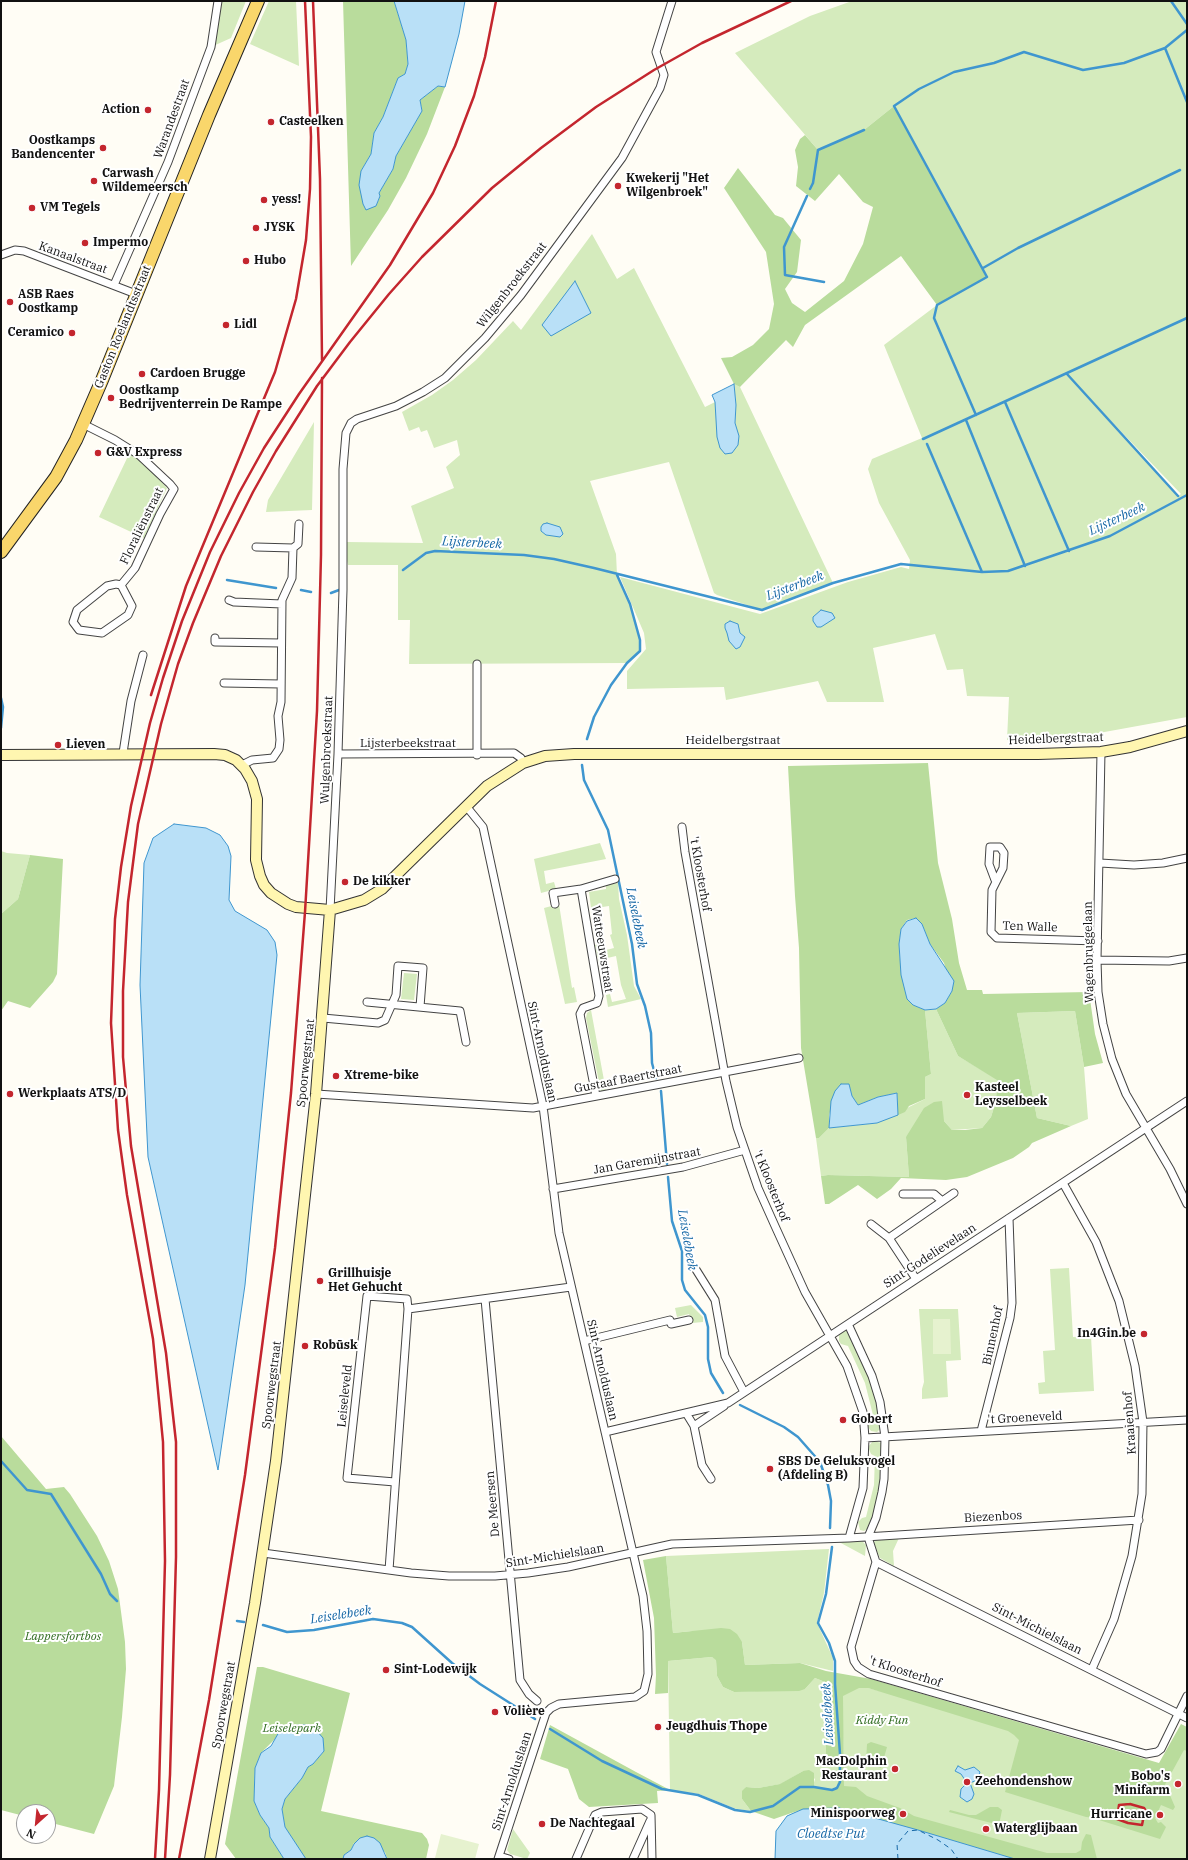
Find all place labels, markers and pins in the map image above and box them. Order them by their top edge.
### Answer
place label: Action [102,103,140,117]
marker: Action [143,105,153,115]
place label: Casteelken [279,115,344,129]
marker: Casteelken [266,117,276,127]
place label: Oostkamps Bandencenter [11,134,95,162]
marker: Oostkamps Bandencenter [98,143,108,153]
place label: Carwash Wildemeersch [102,167,188,195]
place label: Kwekerij "Het Wilgenbroek" [626,172,709,200]
marker: Carwash Wildemeersch [89,176,99,186]
marker: Kwekerij "Het Wilgenbroek" [613,181,623,191]
place label: yess! [272,193,301,207]
marker: yess! [259,195,269,205]
place label: VM Tegels [40,201,100,215]
marker: VM Tegels [27,203,37,213]
place label: JYSK [264,221,295,235]
marker: JYSK [251,223,261,233]
place label: Impermo [93,236,148,250]
marker: Impermo [80,238,90,248]
place label: Hubo [254,254,286,268]
marker: Hubo [241,256,251,266]
place label: ASB Raes Oostkamp [18,288,78,316]
marker: ASB Raes Oostkamp [5,297,15,307]
place label: Lidl [234,318,257,332]
marker: Lidl [221,320,231,330]
place label: Ceramico [8,326,64,340]
marker: Ceramico [67,328,77,338]
place label: Cardoen Brugge [150,367,246,381]
marker: Cardoen Brugge [137,369,147,379]
place label: Oostkamp Bedrijventerrein De Rampe [119,384,282,412]
marker: Oostkamp Bedrijventerrein De Rampe [106,393,116,403]
place label: G&V Express [106,446,182,460]
marker: G&V Express [93,448,103,458]
place label: Lieven [66,738,105,752]
marker: Lieven [53,740,63,750]
place label: De kikker [353,875,411,889]
marker: De kikker [340,877,350,887]
place label: Xtreme-bike [344,1069,419,1083]
marker: Xtreme-bike [331,1071,341,1081]
place label: Kasteel Leysselbeek [975,1081,1047,1109]
place label: Werkplaats ATS/D [18,1087,126,1101]
marker: Werkplaats ATS/D [5,1089,15,1099]
marker: Kasteel Leysselbeek [962,1090,972,1100]
place label: Grillhuisje Het Gehucht [328,1267,402,1295]
marker: Grillhuisje Het Gehucht [315,1276,325,1286]
place label: In4Gin.be [1077,1327,1136,1341]
marker: In4Gin.be [1139,1329,1149,1339]
place label: Robūsk [313,1339,357,1353]
marker: Robūsk [300,1341,310,1351]
place label: Gobert [851,1413,892,1427]
marker: Gobert [838,1415,848,1425]
place label: SBS De Geluksvogel (Afdeling B) [778,1455,895,1483]
marker: SBS De Geluksvogel (Afdeling B) [765,1464,775,1474]
place label: Sint-Lodewijk [394,1663,477,1677]
marker: Sint-Lodewijk [381,1665,391,1675]
place label: Volière [503,1705,545,1719]
marker: Volière [490,1707,500,1717]
place label: Jeugdhuis Thope [666,1720,767,1734]
marker: Jeugdhuis Thope [653,1722,663,1732]
place label: MacDolphin Restaurant [816,1755,887,1783]
marker: MacDolphin Restaurant [890,1764,900,1774]
place label: Bobo's Minifarm [1114,1770,1170,1798]
place label: Zeehondenshow [975,1775,1072,1789]
marker: Zeehondenshow [962,1777,972,1787]
marker: Bobo's Minifarm [1173,1779,1183,1789]
place label: Minispoorweg [810,1807,895,1821]
place label: Hurricane [1091,1808,1152,1822]
marker: Minispoorweg [898,1809,908,1819]
marker: Hurricane [1155,1810,1165,1820]
place label: De Nachtegaal [550,1817,635,1831]
marker: De Nachtegaal [537,1819,547,1829]
place label: Waterglijbaan [994,1822,1078,1836]
marker: Waterglijbaan [981,1824,991,1834]

